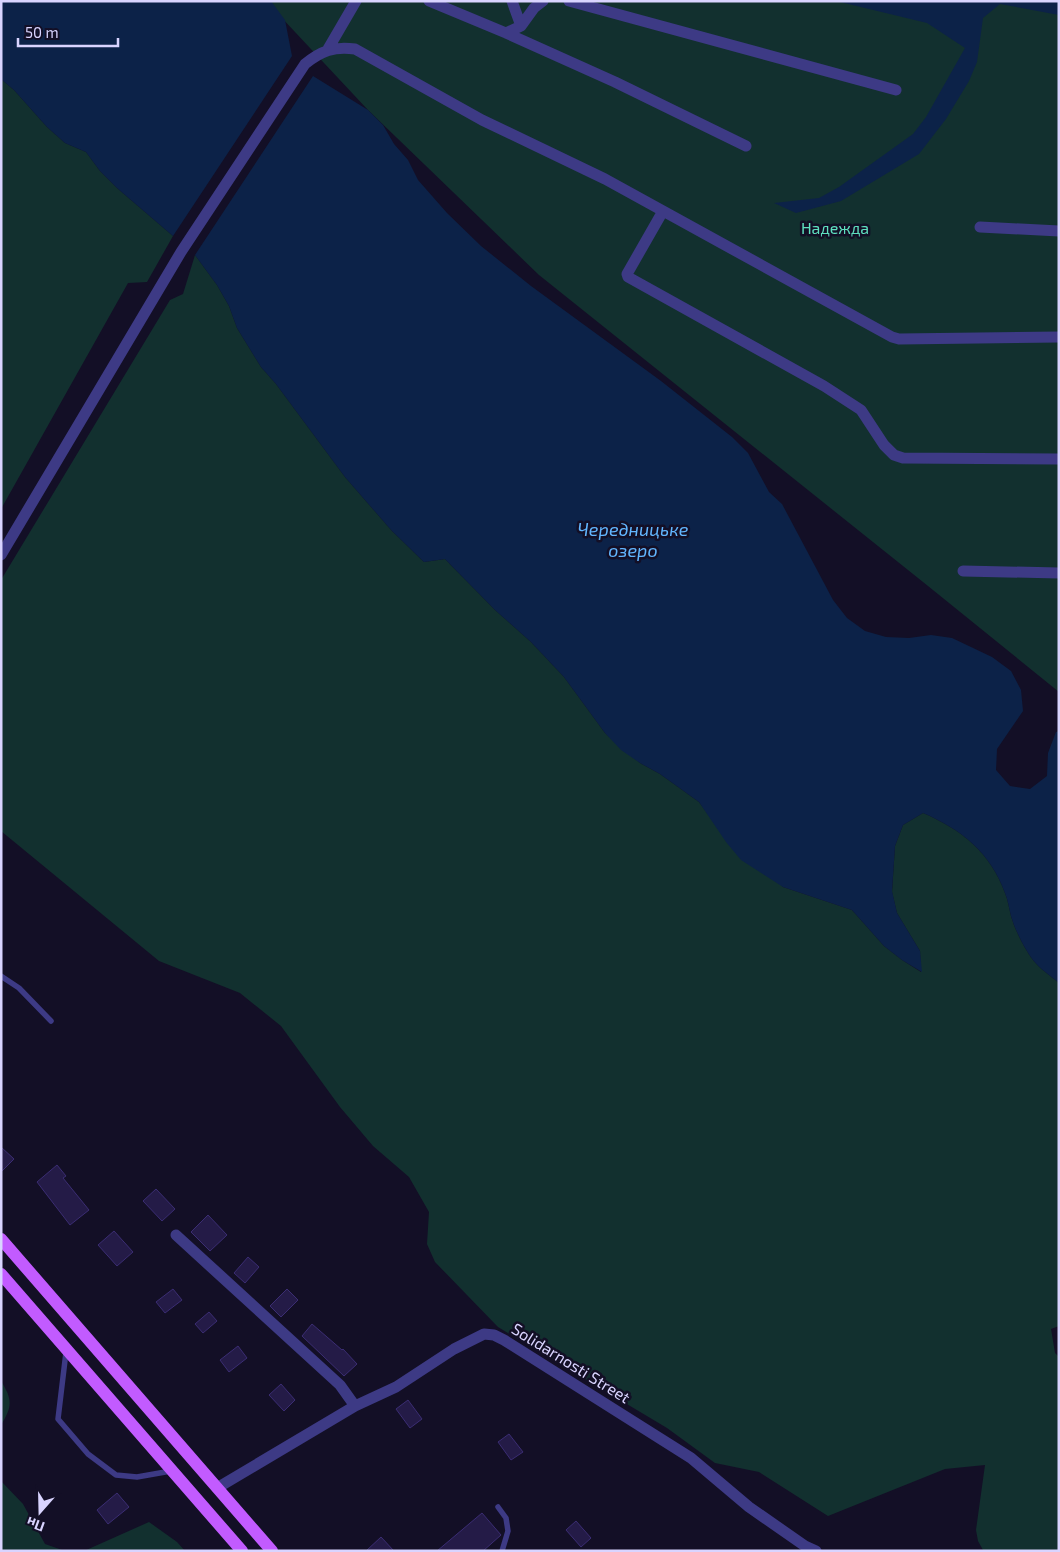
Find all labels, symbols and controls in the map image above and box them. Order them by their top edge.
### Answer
scale bar [18,15,118,47]
text: 50 m [25,23,59,41]
park label: Надежда [801,218,869,237]
water label: Чередницьке озеро [578,518,689,561]
street label: Solidarnosti Street [509,1319,634,1407]
north arrow [15,1487,65,1537]
text: Пн [24,1514,47,1536]

